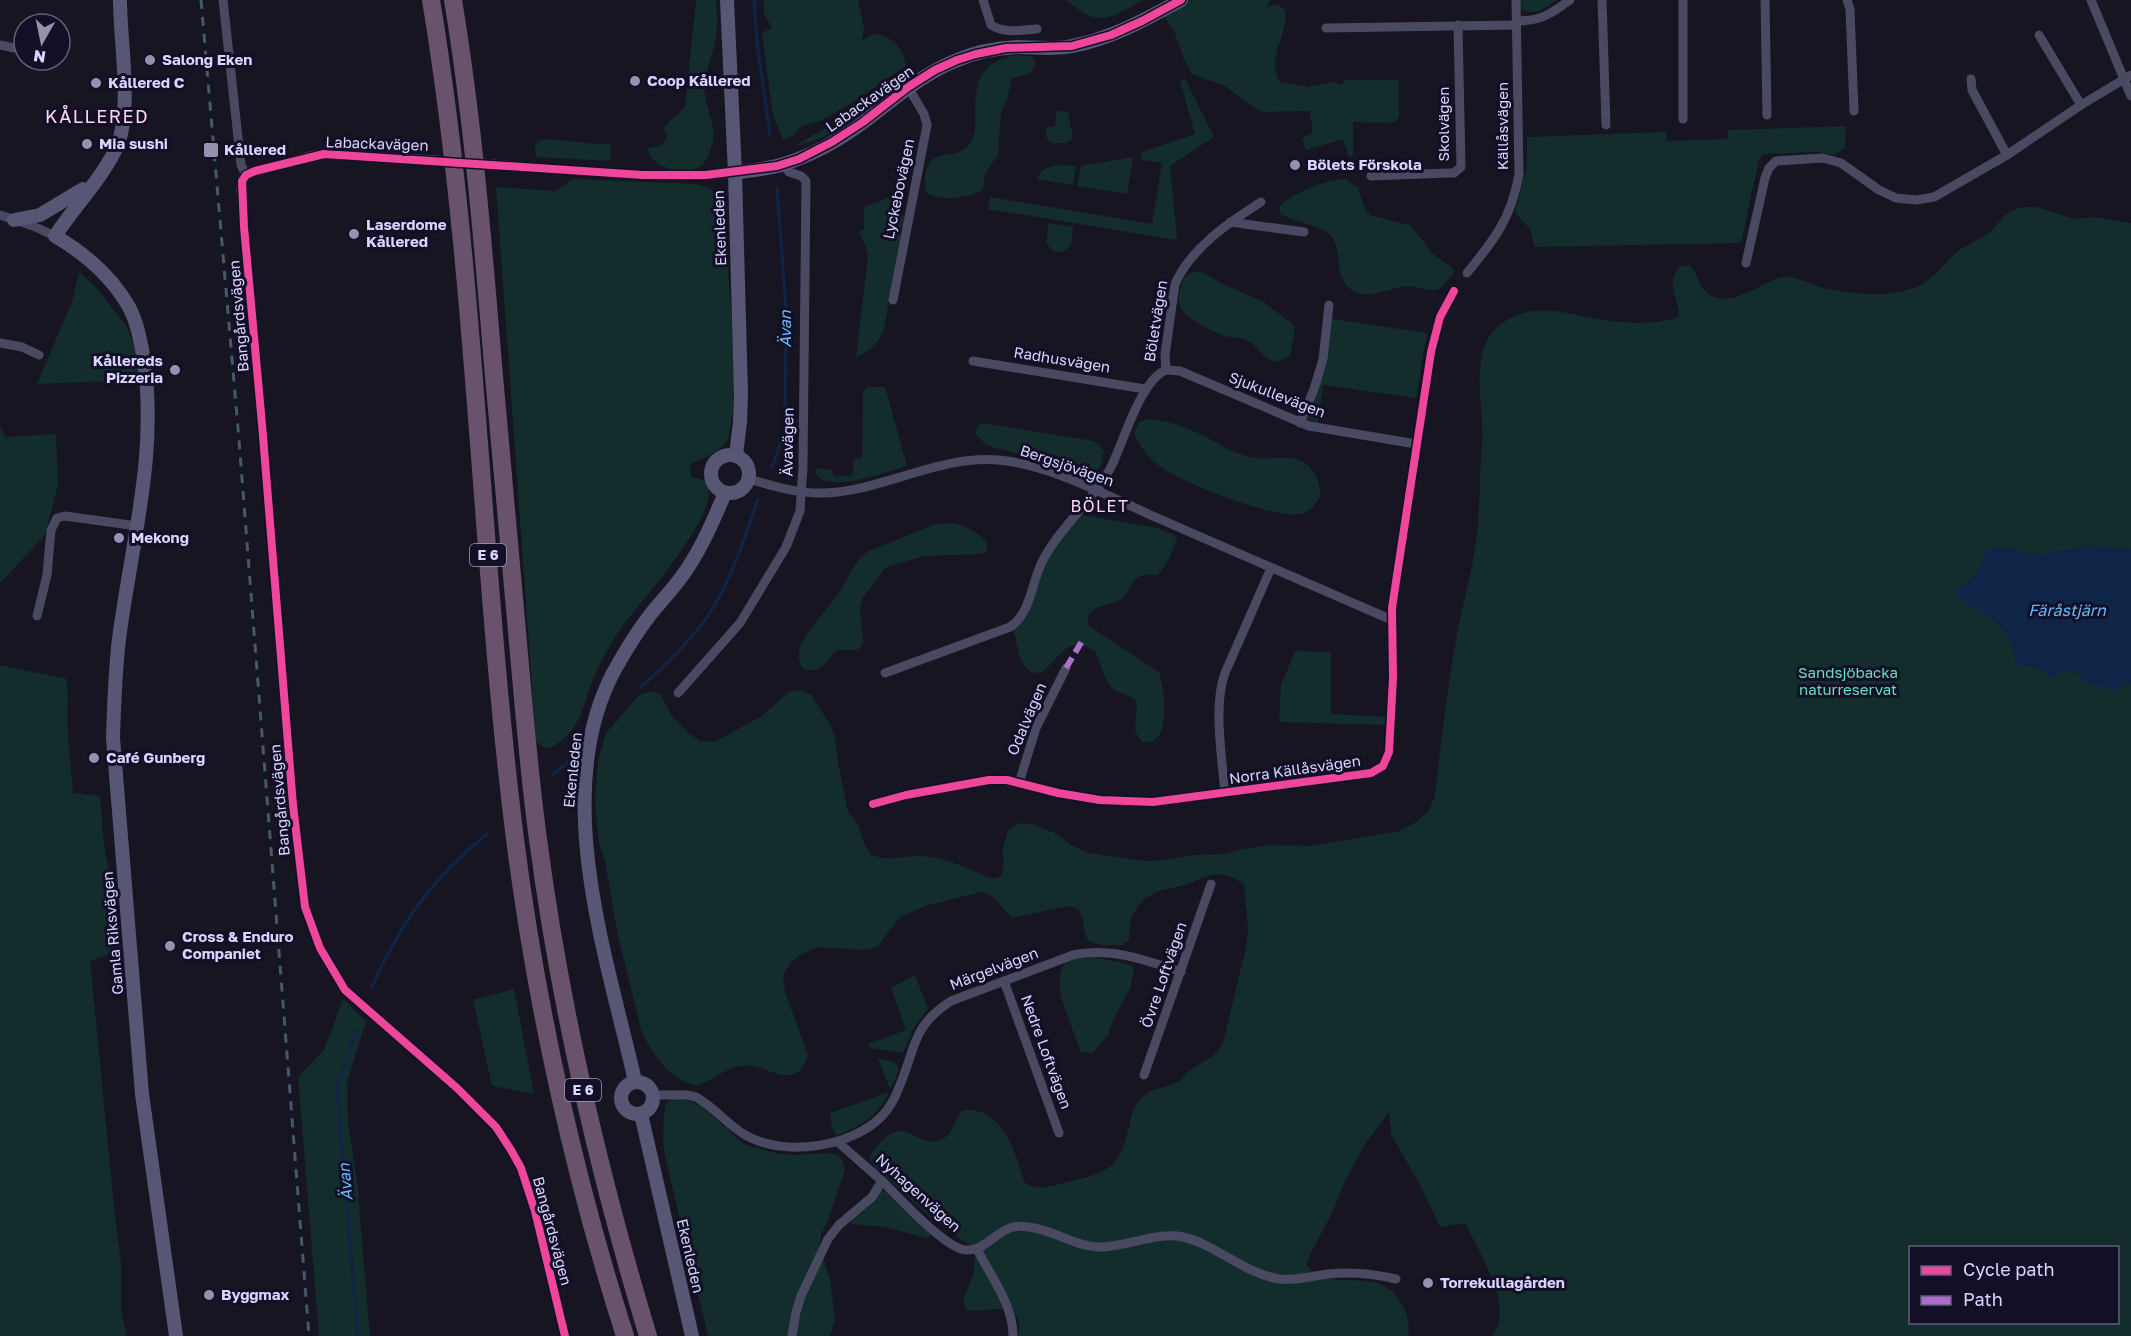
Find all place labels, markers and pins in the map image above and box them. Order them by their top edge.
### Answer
place label: Salong Eken [162,50,252,68]
marker: Salong Eken [143,53,157,67]
place label: Coop Kållered [647,71,751,89]
place label: Kållered C [108,73,185,91]
marker: Coop Kållered [628,74,642,88]
marker: Kållered C [89,76,103,90]
place label: Mia sushi [99,134,168,152]
marker: Mia sushi [80,137,94,151]
place label: Kållered [224,140,286,158]
marker: Kållered [202,141,220,159]
place label: Bölets Förskola [1307,155,1422,173]
marker: Bölets Förskola [1288,158,1302,172]
place label: Laserdome Kållered [366,215,447,250]
marker: Laserdome Kållered [347,227,361,241]
place label: Kållereds Pizzeria [93,351,163,386]
marker: Kållereds Pizzeria [168,363,182,377]
place label: Mekong [131,528,189,546]
marker: Mekong [112,531,126,545]
place label: Café Gunberg [106,748,205,766]
marker: Café Gunberg [87,751,101,765]
place label: Cross & Enduro Companiet [182,927,293,962]
marker: Cross & Enduro Companiet [163,939,177,953]
place label: Torrekullagården [1440,1273,1565,1291]
marker: Torrekullagården [1421,1276,1435,1290]
place label: Byggmax [221,1285,289,1303]
marker: Byggmax [202,1288,216,1302]

